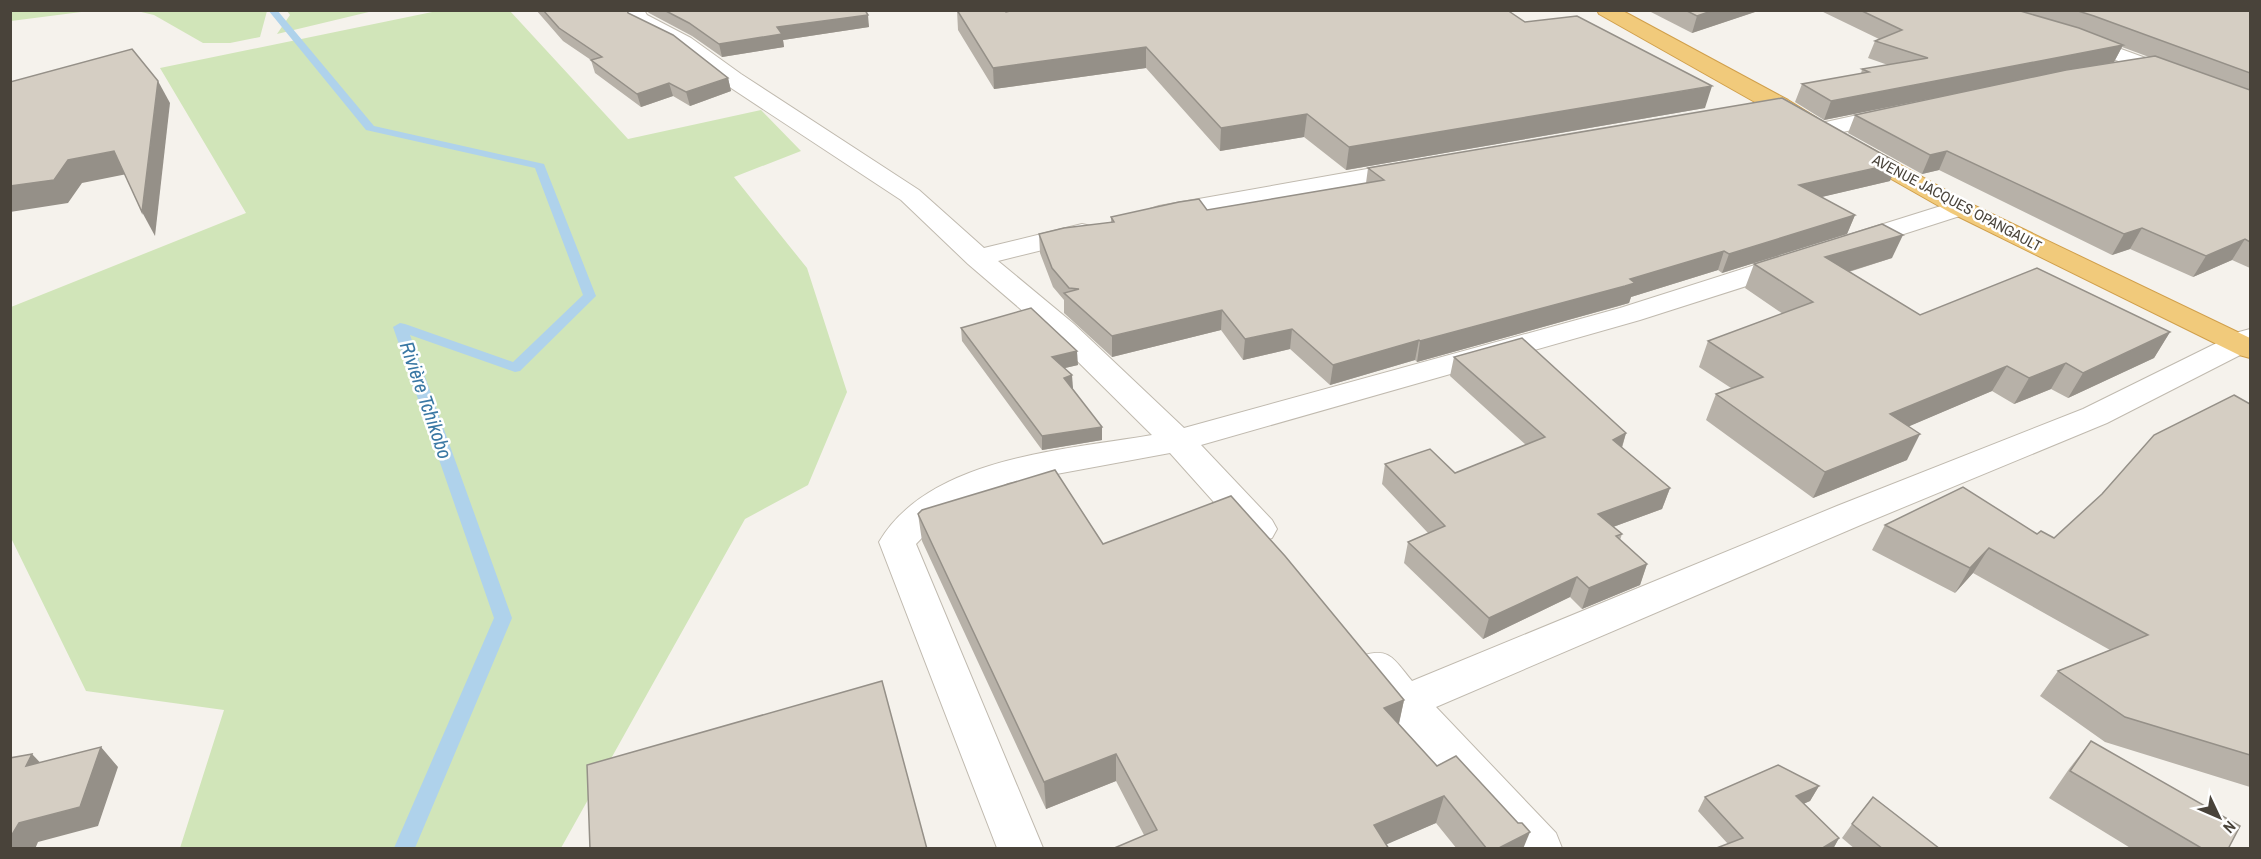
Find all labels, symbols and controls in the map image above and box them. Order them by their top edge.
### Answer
street label: AVENUE JACQUES OPANGAULT [1868,149,2046,256]
water label: Rivière Tchikobo [394,338,459,462]
north arrow [2189,787,2249,847]
text: N [2219,816,2241,838]

